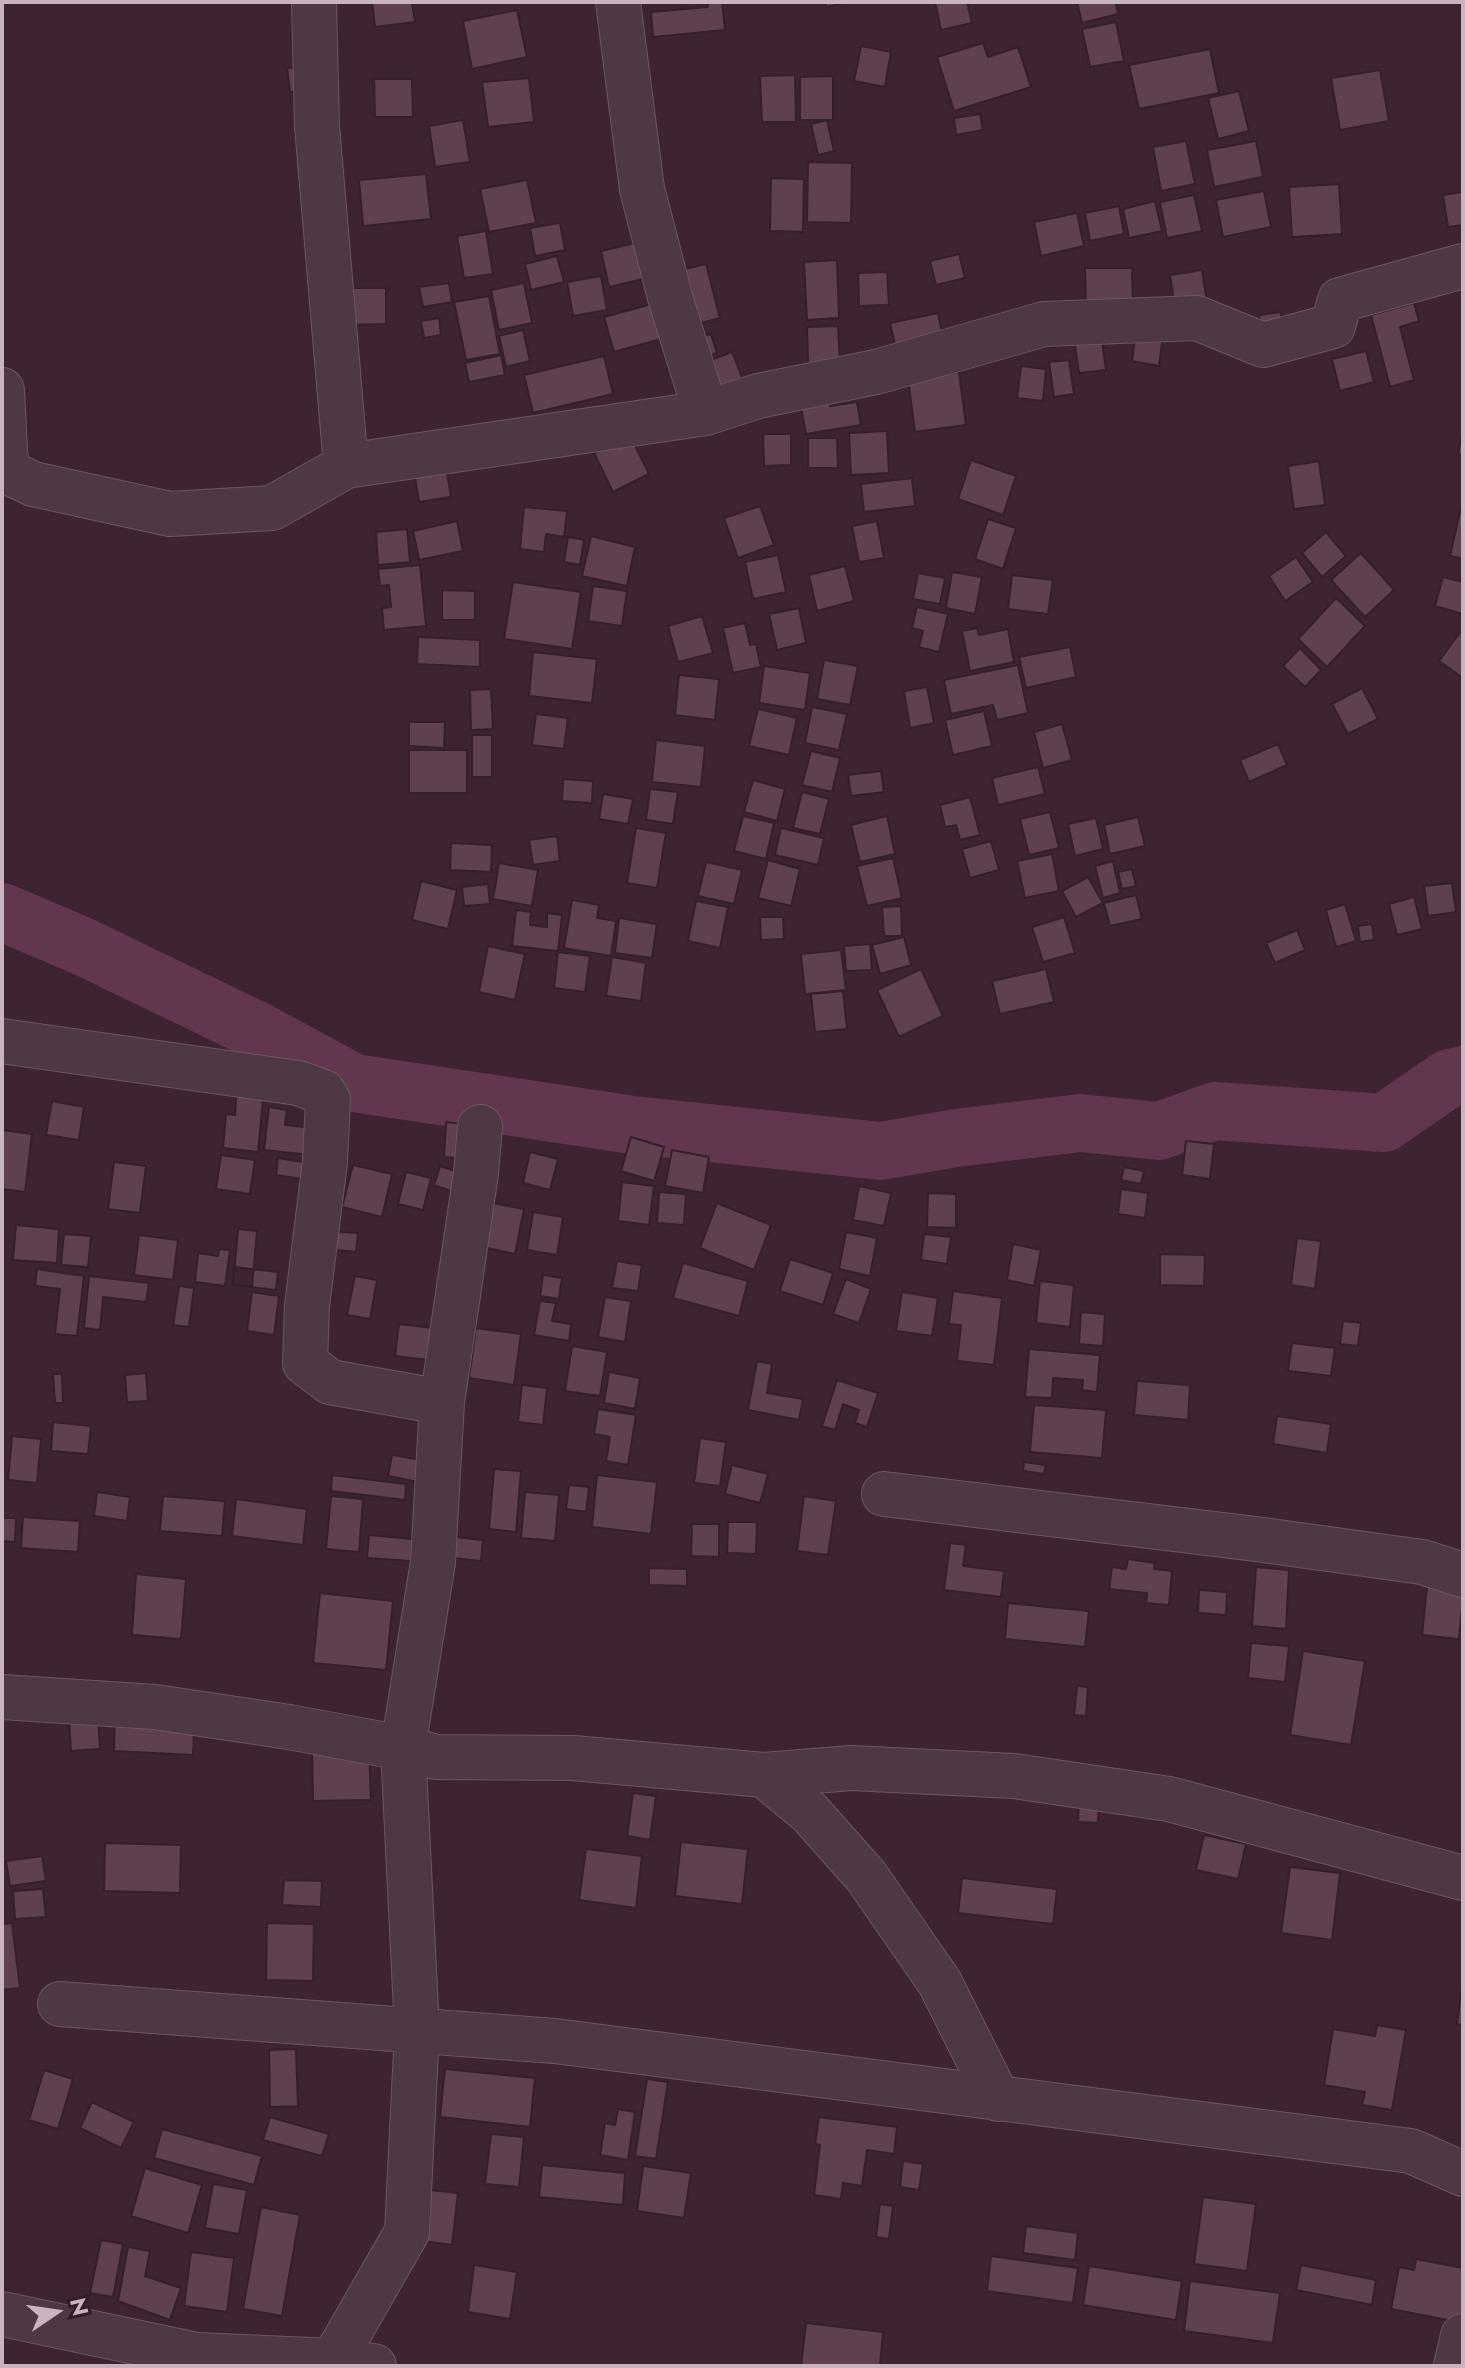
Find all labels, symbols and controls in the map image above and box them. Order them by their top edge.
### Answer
north arrow [16,2272,96,2352]
text: N [62,2294,97,2319]

